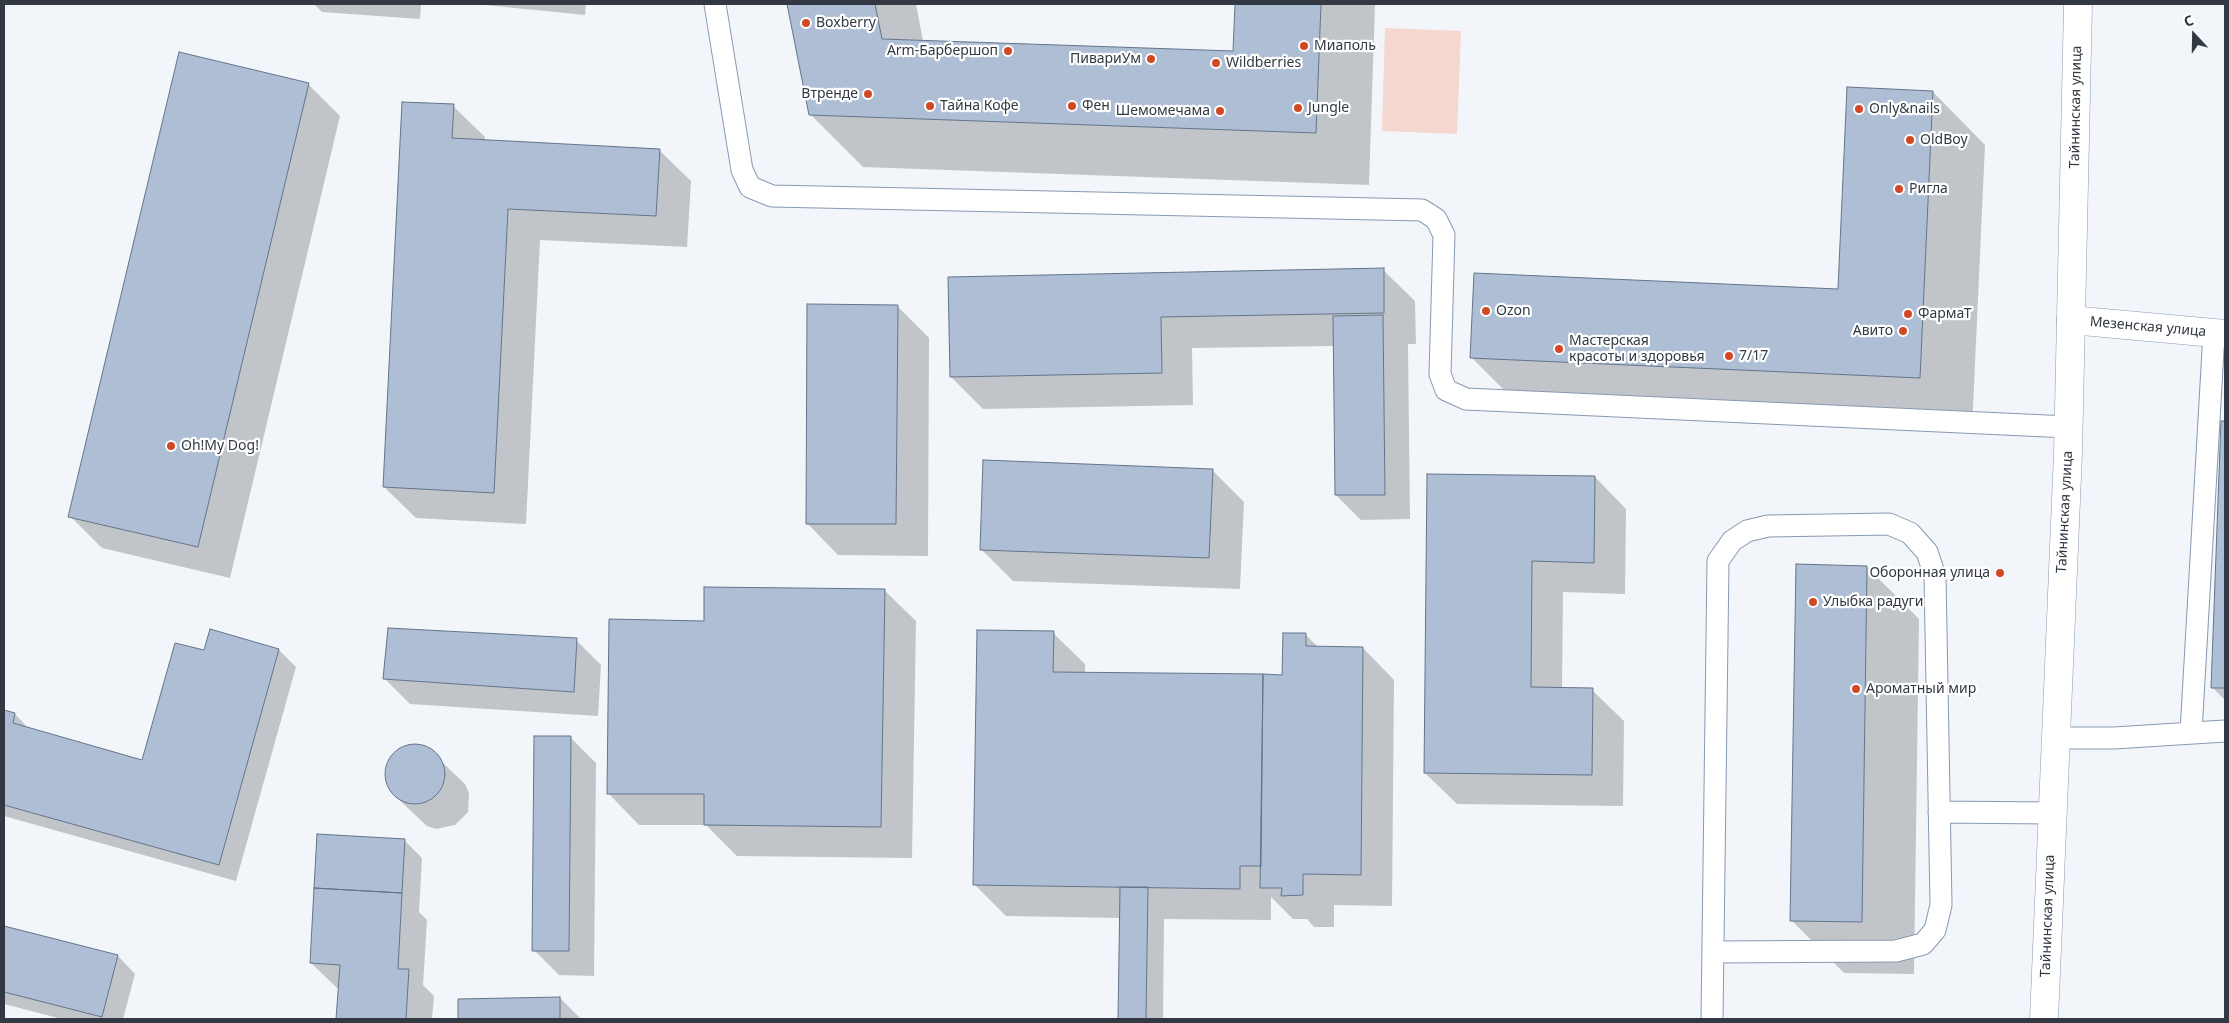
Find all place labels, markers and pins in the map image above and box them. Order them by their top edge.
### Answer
place label: Boxberry [816,15,876,31]
marker: Boxberry [800,17,812,29]
place label: Миаполь [1314,38,1376,54]
marker: Миаполь [1298,40,1310,52]
place label: Arm-Барбершоп [887,43,998,59]
marker: Arm-Барбершоп [1002,45,1014,57]
place label: ПивариУм [1070,51,1141,67]
marker: ПивариУм [1145,53,1157,65]
place label: Wildberries [1226,55,1301,71]
marker: Wildberries [1210,57,1222,69]
place label: Втренде [801,86,858,102]
marker: Втренде [862,88,874,100]
place label: Тайна Кофе [940,98,1019,114]
place label: Фен [1082,98,1110,114]
marker: Тайна Кофе [924,100,936,112]
marker: Фен [1066,100,1078,112]
place label: Jungle [1308,100,1349,116]
place label: Only&nails [1869,101,1940,117]
marker: Jungle [1292,102,1304,114]
place label: Шемомечама [1116,103,1210,119]
marker: Only&nails [1853,103,1865,115]
marker: Шемомечама [1214,105,1226,117]
place label: OldBoy [1920,132,1968,148]
marker: OldBoy [1904,134,1916,146]
place label: Ригла [1909,181,1948,197]
marker: Ригла [1893,183,1905,195]
place label: Ozon [1496,303,1531,319]
marker: Ozon [1480,305,1492,317]
place label: ФармаТ [1918,306,1971,322]
marker: ФармаТ [1902,308,1914,320]
place label: Авито [1853,323,1893,339]
marker: Авито [1897,325,1909,337]
place label: Мастерская красоты и здоровья [1569,333,1705,366]
marker: Мастерская красоты и здоровья [1553,343,1565,355]
place label: 7/17 [1739,348,1768,364]
marker: 7/17 [1723,350,1735,362]
place label: Oh!My Dog! [181,438,259,454]
marker: Oh!My Dog! [165,440,177,452]
place label: Оборонная улица [1869,565,1990,581]
marker: Оборонная улица [1994,567,2006,579]
place label: Улыбка радуги [1823,594,1923,610]
marker: Улыбка радуги [1807,596,1819,608]
place label: Ароматный мир [1866,681,1976,697]
marker: Ароматный мир [1850,683,1862,695]

